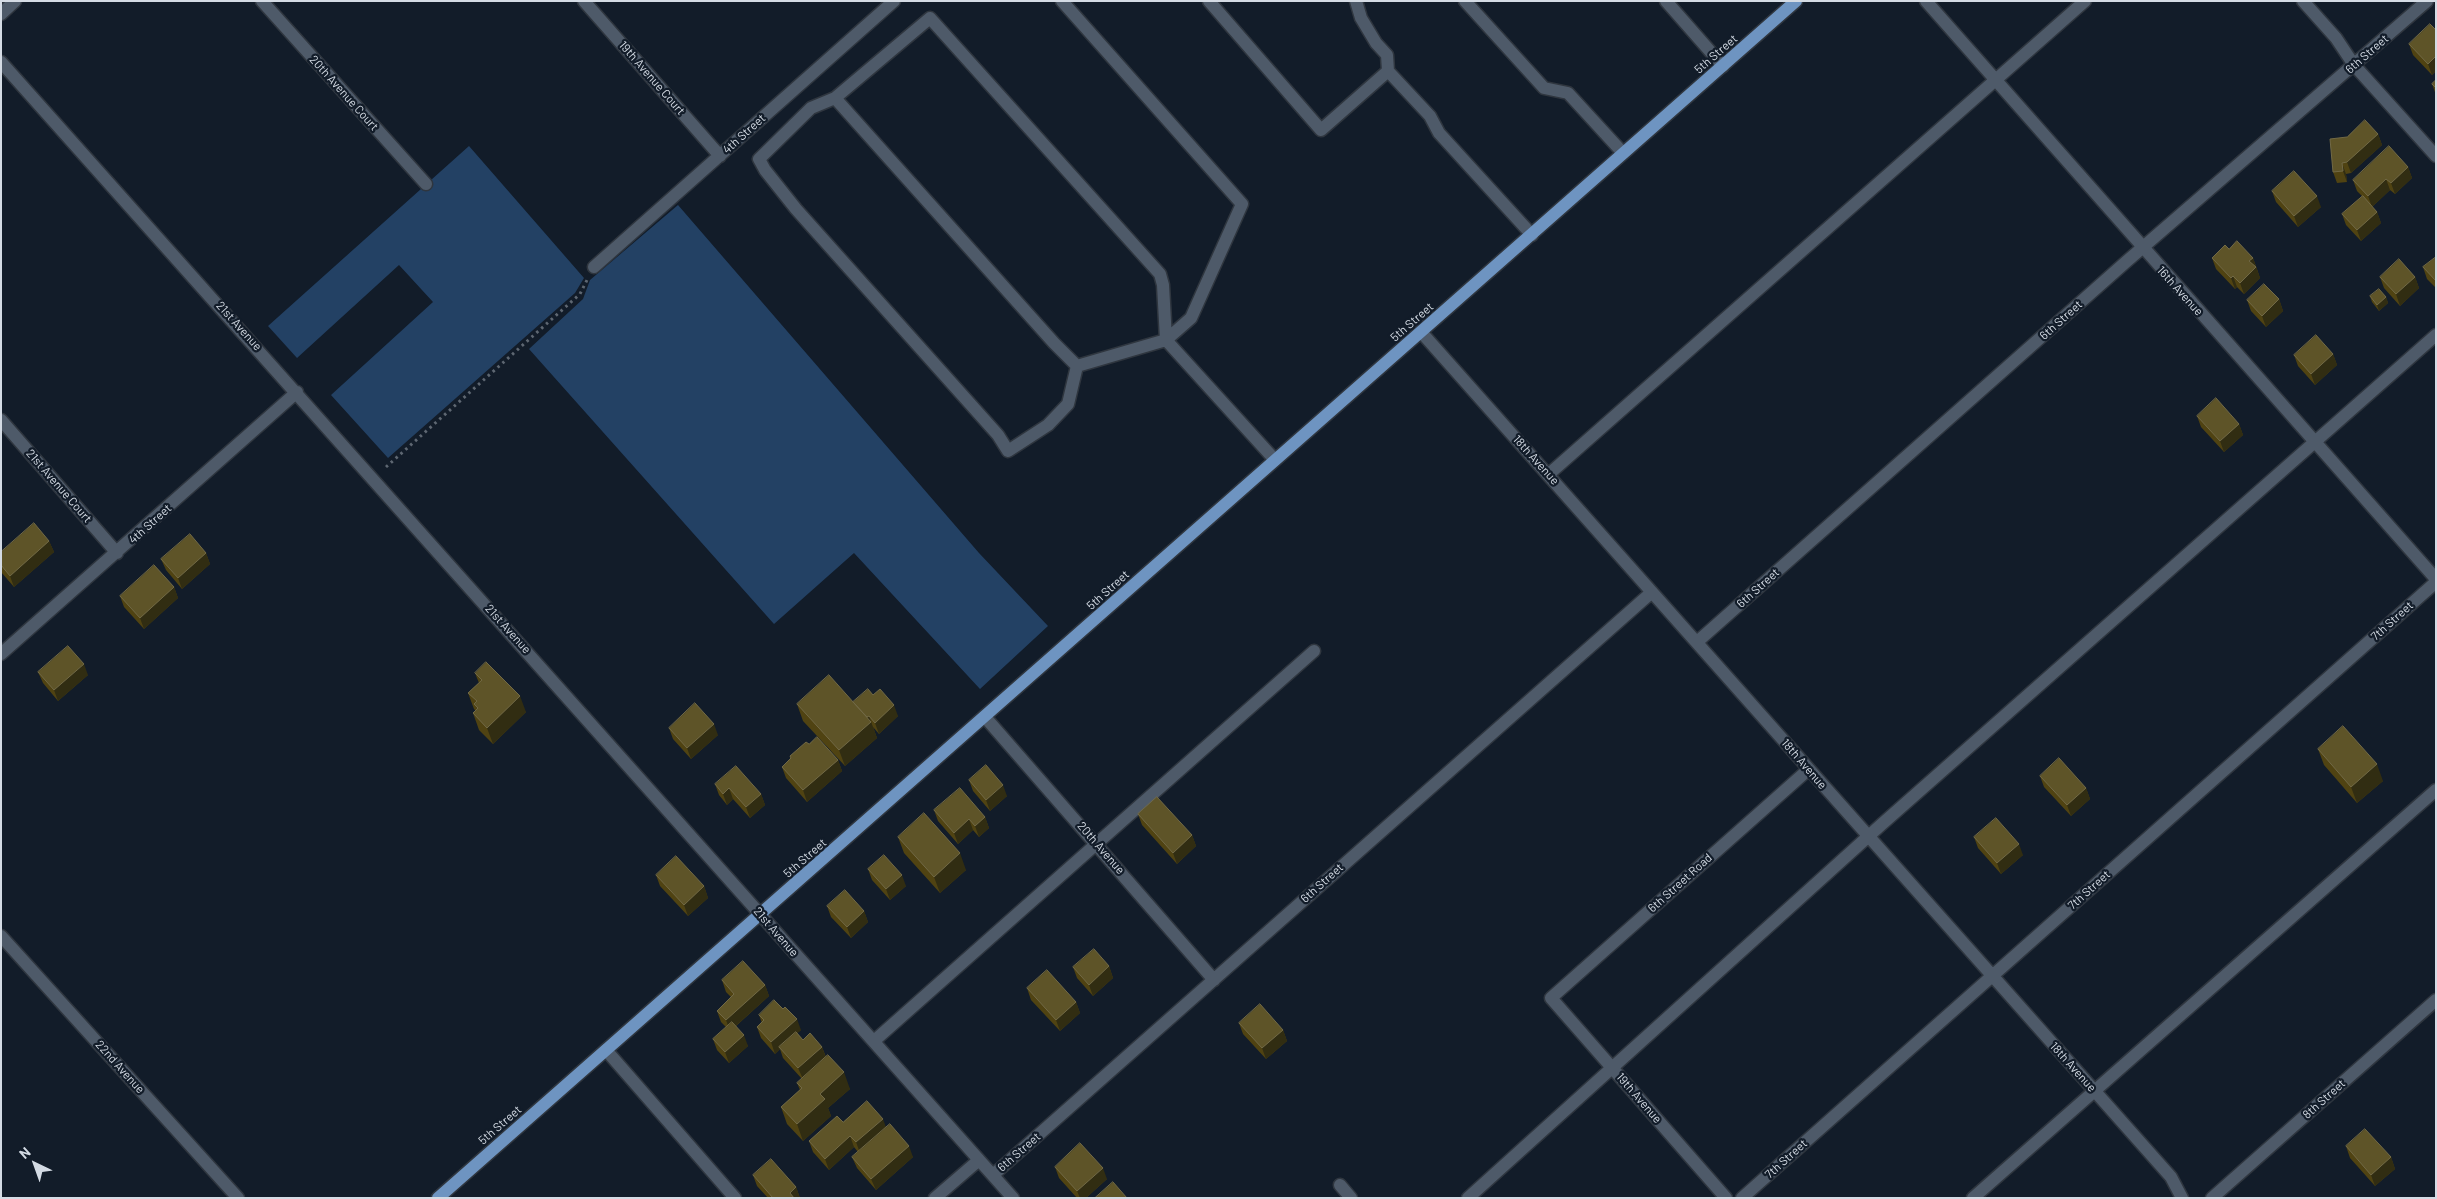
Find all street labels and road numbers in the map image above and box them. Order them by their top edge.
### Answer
street label: 5th Street [1692,31,1740,77]
street label: 6th Street [2343,31,2391,77]
street label: 19th Avenue Court [616,38,688,118]
street label: 20th Avenue Court [306,52,382,134]
street label: 4th Street [720,111,768,157]
street label: 16th Avenue [2154,263,2206,319]
street label: 6th Street [2037,297,2085,343]
street label: 21st Avenue [213,298,265,354]
street label: 5th Street [1388,299,1436,345]
street label: 18th Avenue [1510,432,1562,488]
street label: 21st Avenue Court [23,446,95,526]
street label: 4th Street [126,501,174,547]
street label: 6th Street [1734,565,1782,611]
street label: 5th Street [1084,567,1132,613]
street label: 7th Street [2368,598,2416,644]
street label: 21st Avenue [482,601,534,657]
street label: 18th Avenue [1778,736,1830,792]
street label: 20th Avenue [1074,819,1128,877]
street label: 5th Street [781,835,829,881]
street label: 6th Street Road [1645,851,1715,915]
street label: 6th Street [1298,860,1346,906]
street label: 7th Street [2065,867,2113,913]
street label: 21st Avenue [751,904,801,960]
street label: 22nd Avenue [92,1038,148,1096]
street label: 18th Avenue [2047,1039,2099,1095]
street label: 19th Avenue [1613,1070,1665,1126]
street label: 8th Street [2300,1076,2348,1122]
street label: 5th Street [476,1102,524,1148]
street label: 6th Street [995,1129,1043,1175]
street label: 7th Street [1762,1136,1810,1182]

